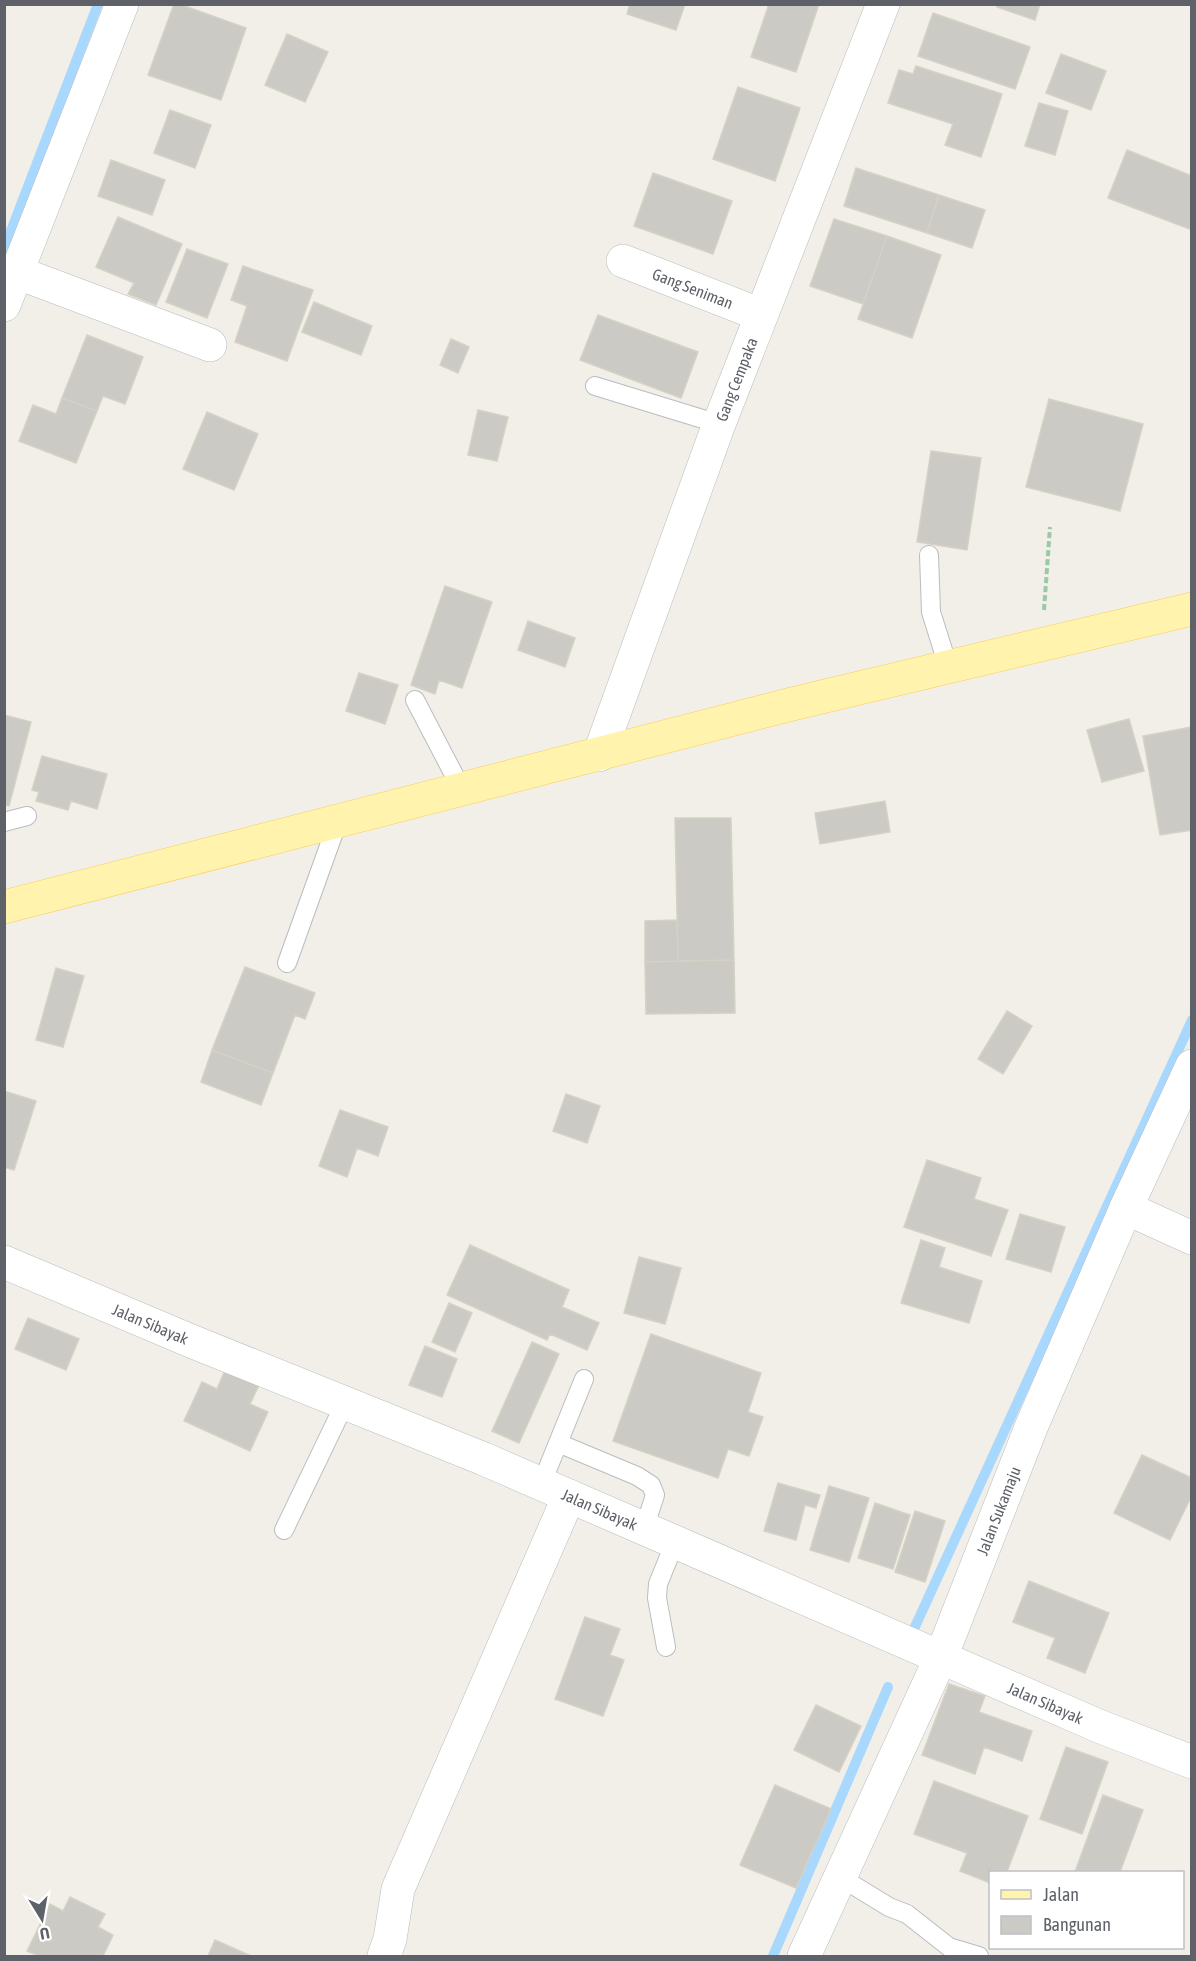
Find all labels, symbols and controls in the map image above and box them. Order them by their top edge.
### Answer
street label: Gang Seniman [650,264,736,312]
street label: Gang Cempaka [712,335,761,424]
street label: Jalan Sibayak [110,1300,191,1348]
street label: Jalan Sukamaju [973,1464,1024,1558]
street label: Jalan Sibayak [559,1485,640,1534]
street label: Jalan Sibayak [1005,1679,1086,1727]
legend [989,1871,1184,1949]
text: Jalan [1043,1884,1079,1905]
north arrow [12,1889,72,1949]
text: Bangunan [1043,1914,1111,1935]
text: U [39,1924,51,1943]

